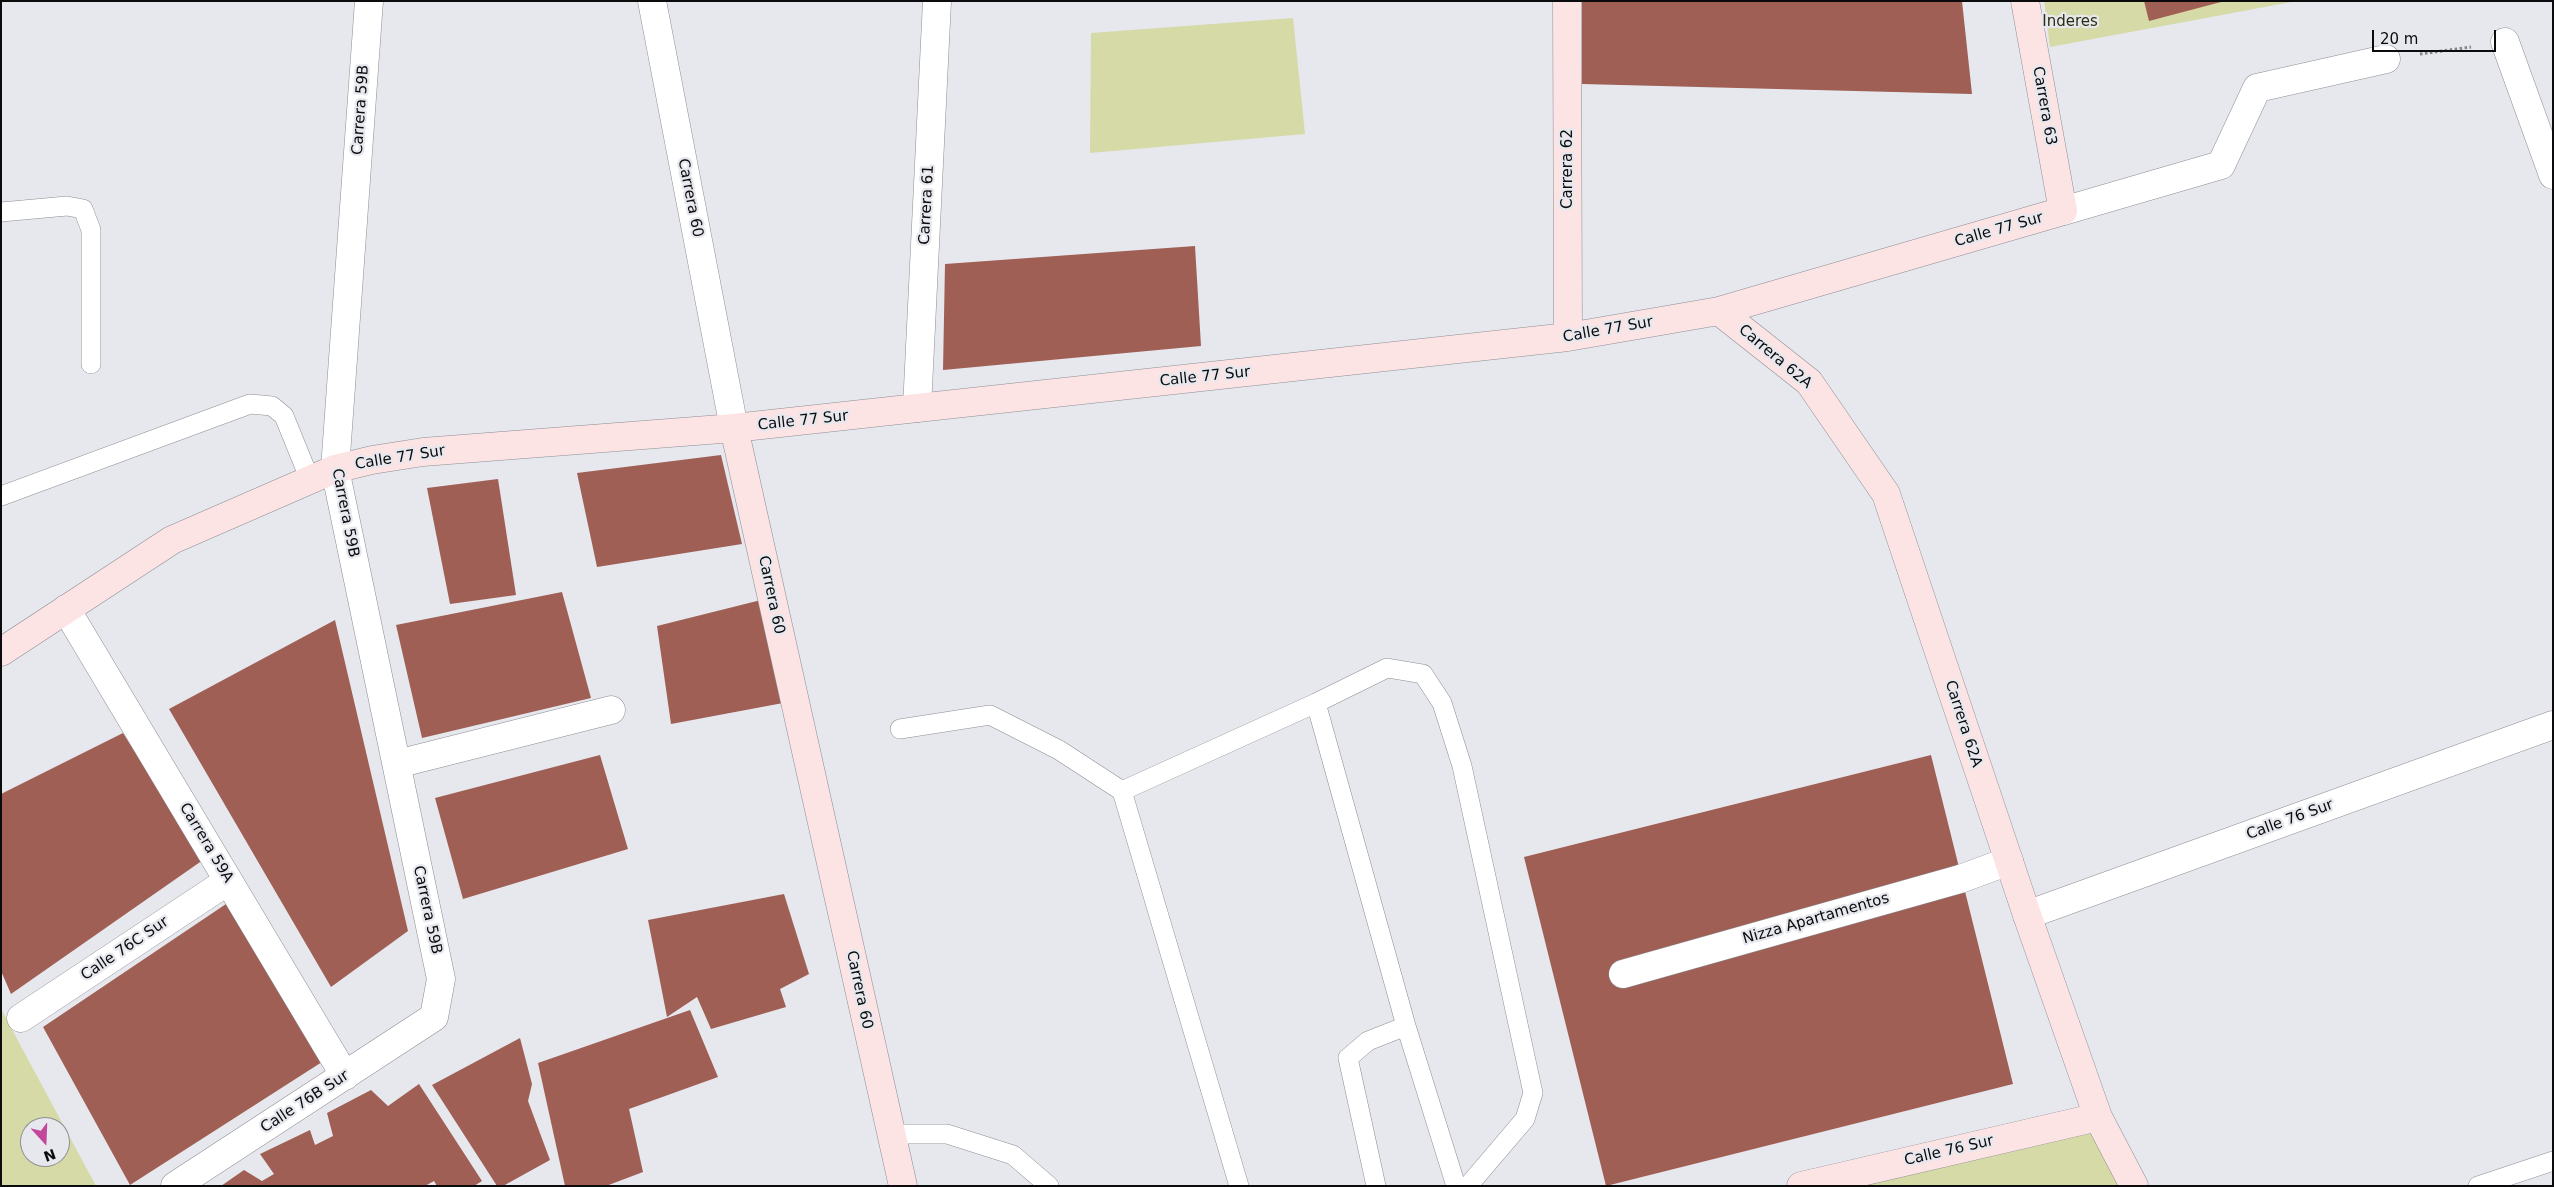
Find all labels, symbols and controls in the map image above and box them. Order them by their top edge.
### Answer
park label: Inderes [2042,13,2098,31]
scale bar [2374,20,2498,52]
text: 20 m [2380,30,2418,48]
street label: Carrera 59B [349,64,373,156]
street label: Carrera 63 [2028,65,2060,147]
street label: Carrera 62 [1559,129,1577,209]
street label: Carrera 60 [674,157,706,239]
street label: Carrera 61 [916,165,938,245]
street label: Calle 77 Sur [1953,209,2045,251]
street label: Calle 77 Sur [1562,313,1654,347]
street label: Carrera 62A [1735,321,1815,393]
street label: Calle 77 Sur [1159,363,1251,391]
street label: Calle 77 Sur [757,407,849,435]
street label: Calle 77 Sur [354,442,446,474]
street label: Carrera 59B [328,467,362,559]
street label: Carrera 60 [754,554,788,636]
street label: Carrera 62A [1941,678,1985,770]
street label: Calle 76 Sur [2244,796,2336,844]
street label: Carrera 59A [175,800,237,886]
street label: Carrera 59B [409,864,445,956]
street label: Nizza Apartamentos [1741,889,1891,949]
street label: Calle 76C Sur [78,913,172,985]
street label: Carrera 60 [842,949,876,1031]
street label: Calle 76B Sur [258,1067,352,1137]
north arrow [20,1117,70,1167]
street label: Calle 76 Sur [1903,1132,1995,1170]
text: N [42,1146,58,1165]

